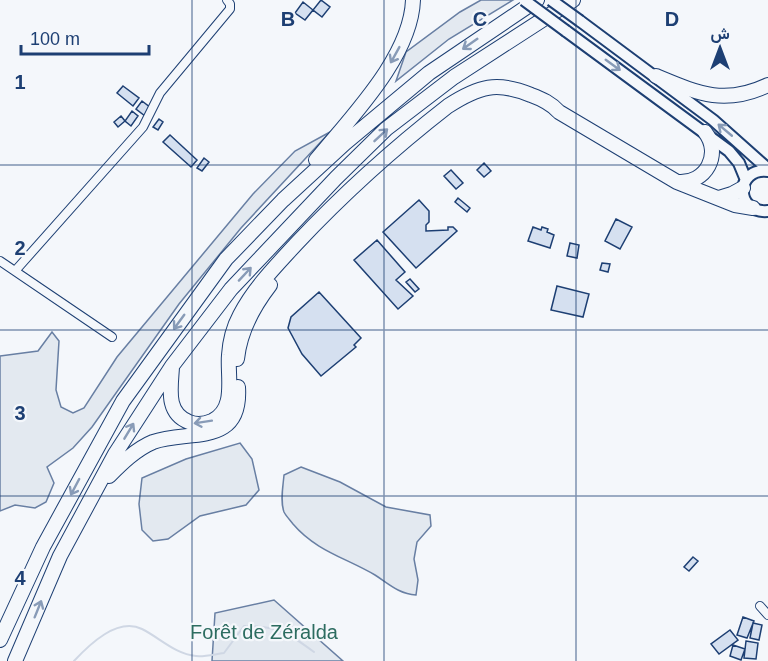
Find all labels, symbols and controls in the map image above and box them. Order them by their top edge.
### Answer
text: B [281,8,295,30]
text: C [473,8,487,30]
text: D [665,8,679,30]
scale bar [21,18,148,56]
north arrow [690,18,750,78]
text: ش [710,25,730,43]
text: 100 m [30,29,80,49]
one-way arrow [463,38,479,50]
one-way arrow [389,46,401,63]
one-way arrow [605,59,621,71]
text: 1 [14,71,26,93]
one-way arrow [718,123,733,137]
one-way arrow [373,128,388,142]
text: 2 [14,237,26,259]
one-way arrow [238,267,252,282]
one-way arrow [173,314,185,330]
text: 3 [14,402,26,424]
one-way arrow [194,416,213,427]
one-way arrow [124,423,136,440]
one-way arrow [69,478,81,495]
text: 4 [14,567,26,589]
one-way arrow [33,600,44,618]
park label: Forêt de Zéralda [190,621,339,643]

